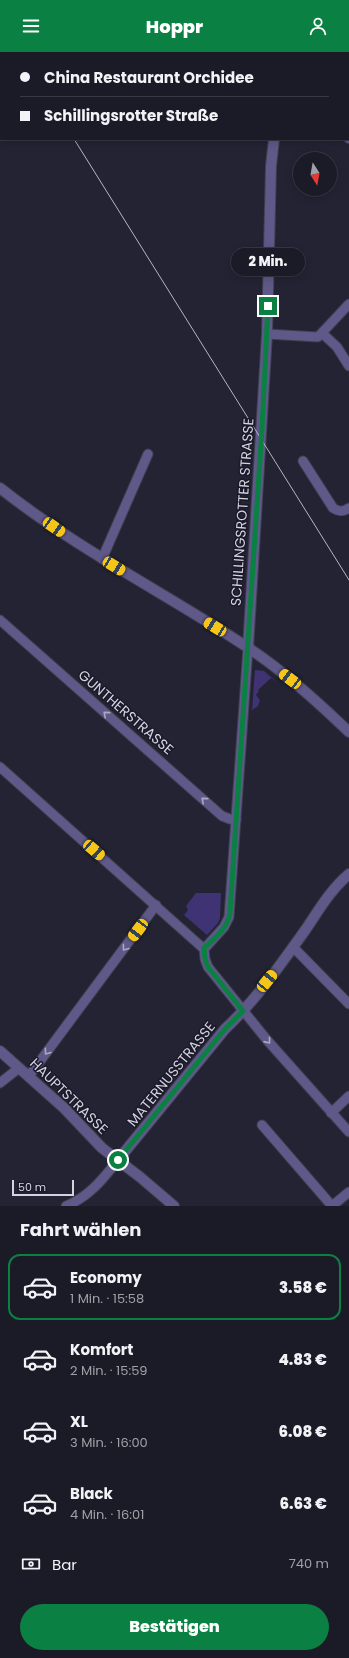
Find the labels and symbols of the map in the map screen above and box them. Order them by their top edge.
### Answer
north arrow [293,152,337,196]
callout: 2 Min. [231,248,305,276]
route end [259,297,277,315]
street label: SCHILLINGSROTTER STRASSE [225,417,259,607]
car [41,515,67,539]
car [101,555,127,577]
car [202,616,228,638]
street label: GUNTHERSTRASSE [74,665,178,759]
car [277,667,303,691]
one-way arrow [104,712,111,719]
one-way arrow [201,797,209,804]
car [81,838,107,862]
car [126,917,150,943]
one-way arrow [122,943,129,950]
car [255,968,279,994]
street label: MATERNUSSTRASSE [122,1017,220,1131]
one-way arrow [263,1036,270,1044]
one-way arrow [44,1048,52,1055]
street label: HAUPTSTRASSE [26,1054,112,1138]
route start [109,1151,127,1169]
scale bar [12,1178,74,1197]

